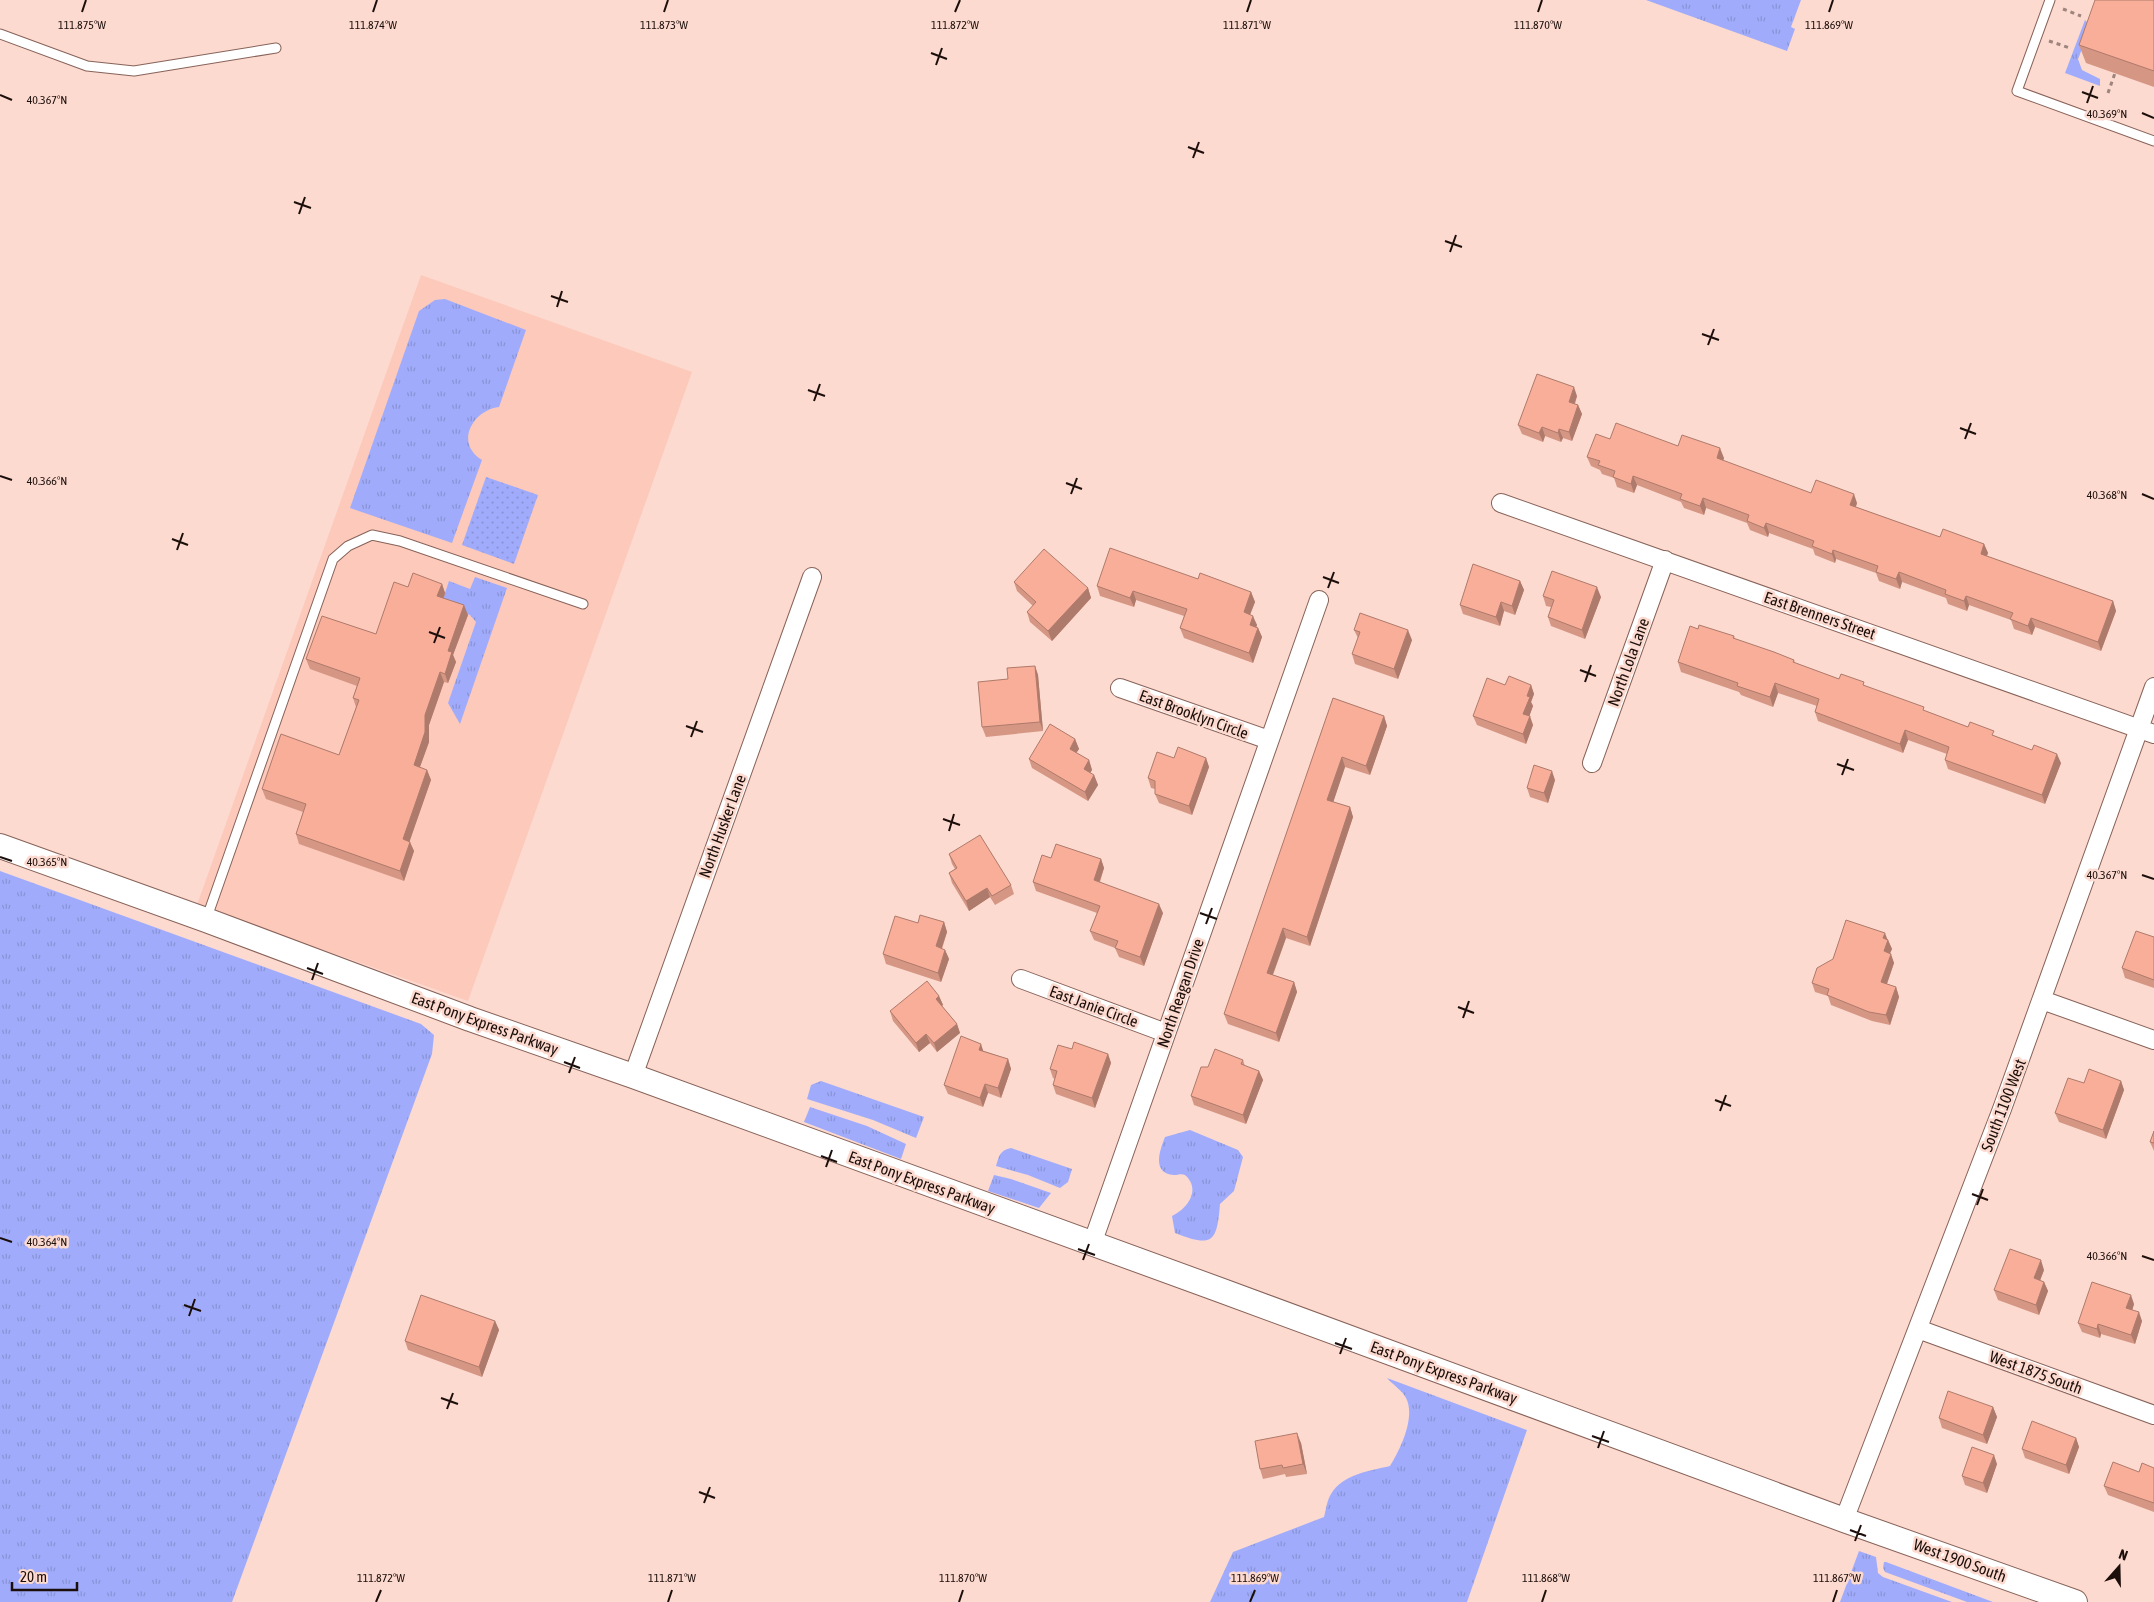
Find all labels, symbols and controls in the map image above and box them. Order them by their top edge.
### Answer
text: 111.875°W [58,18,106,32]
text: 111.874°W [349,18,397,32]
text: 111.873°W [640,18,688,32]
text: 111.872°W [931,18,979,32]
text: 111.871°W [1223,18,1271,32]
text: 111.870°W [1514,18,1562,32]
text: 111.869°W [1805,18,1853,32]
text: 40.367°N [27,93,67,107]
text: 40.369°N [2087,107,2127,121]
text: 40.366°N [27,474,67,488]
text: 40.368°N [2087,488,2127,502]
street label: East Brenners Street [1762,587,1878,643]
street label: North Lola Lane [1604,616,1652,708]
street label: East Brooklyn Circle [1137,686,1251,743]
street label: North Husker Lane [695,772,749,880]
text: 40.365°N [27,855,67,869]
text: 40.367°N [2087,868,2127,882]
street label: North Reagan Drive [1153,936,1208,1050]
street label: East Janie Circle [1047,982,1141,1030]
street label: East Pony Express Parkway [409,988,561,1059]
street label: South 1100 West [1977,1056,2029,1154]
street label: East Pony Express Parkway [846,1147,998,1218]
text: 40.364°N [27,1235,67,1249]
text: 40.366°N [2087,1249,2127,1263]
street label: East Pony Express Parkway [1368,1337,1520,1408]
street label: West 1875 South [1987,1347,2085,1397]
street label: West 1900 South [1911,1535,2009,1585]
north arrow [2094,1542,2144,1592]
text: N [2117,1546,2130,1564]
scale bar [12,1560,78,1592]
text: 20 m [20,1568,47,1585]
text: 111.872°W [357,1571,405,1585]
text: 111.871°W [648,1571,696,1585]
text: 111.870°W [939,1571,987,1585]
text: 111.869°W [1231,1571,1279,1585]
text: 111.868°W [1522,1571,1570,1585]
text: 111.867°W [1813,1571,1861,1585]

